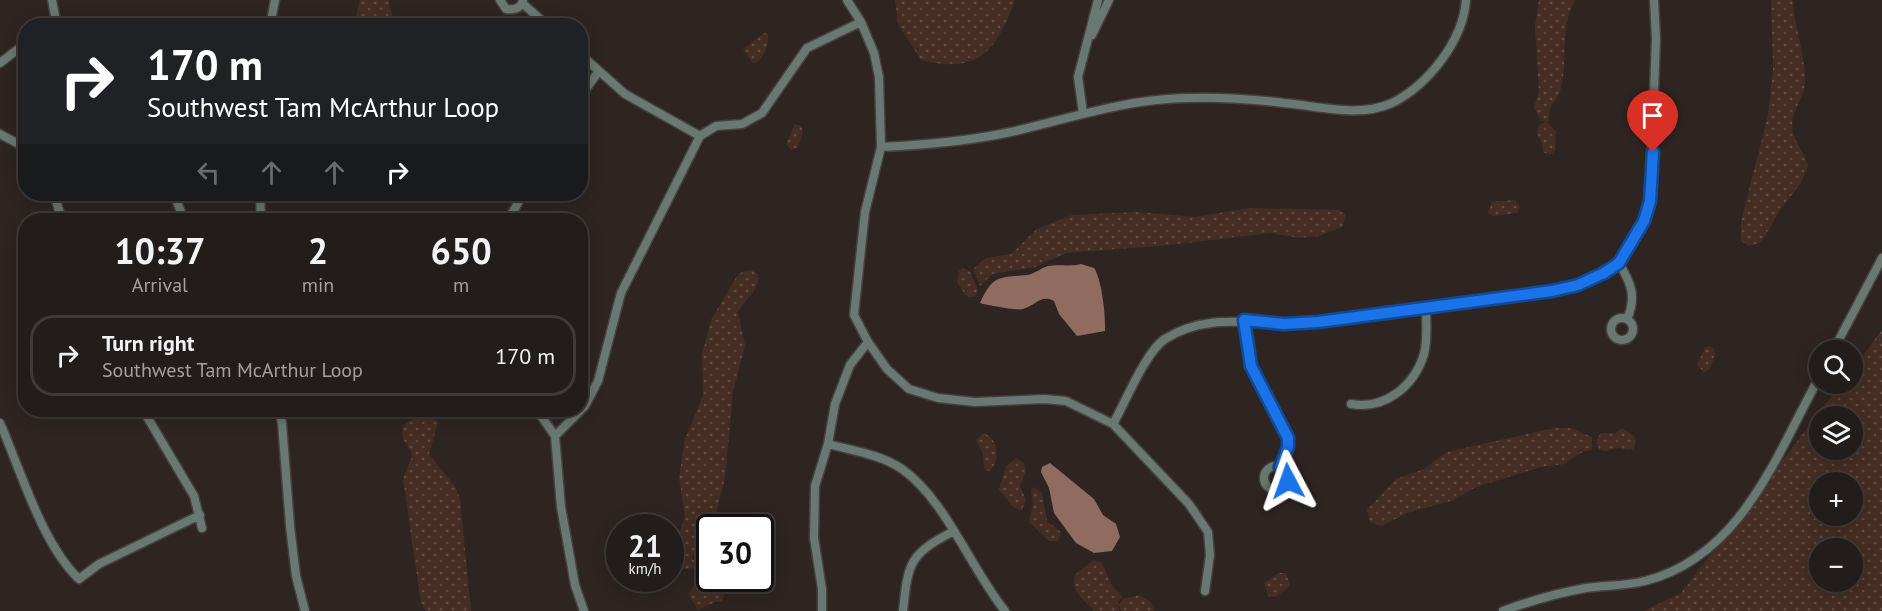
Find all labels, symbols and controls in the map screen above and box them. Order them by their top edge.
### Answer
text: 170 m [147,37,263,92]
icon: right [48,42,126,120]
text: Southwest Tam McArthur Loop [147,90,499,124]
pin [1627,90,1678,152]
icon: arrive [1636,99,1669,132]
icon: left [192,156,225,189]
icon: ahead [255,156,288,189]
icon: ahead [318,156,351,189]
icon: right [381,156,414,189]
text: 10:37 [114,227,206,274]
text: 2 [308,227,328,274]
text: 650 [431,227,492,274]
text: Arrival [132,272,188,298]
text: min [302,272,334,298]
text: m [453,272,469,298]
text: Turn right [102,329,194,357]
icon: right [51,339,84,372]
map controls [1809,340,1863,592]
button: search [1809,340,1863,394]
text: 170 m [495,342,555,370]
text: Southwest Tam McArthur Loop [102,357,363,383]
button: layers [1809,406,1863,460]
position arrow [1256,449,1320,513]
button: + [1809,472,1863,526]
speed limit sign: 30 [696,514,774,592]
text: 21 [628,526,662,565]
button: − [1809,538,1863,592]
text: km/h [629,559,661,578]

